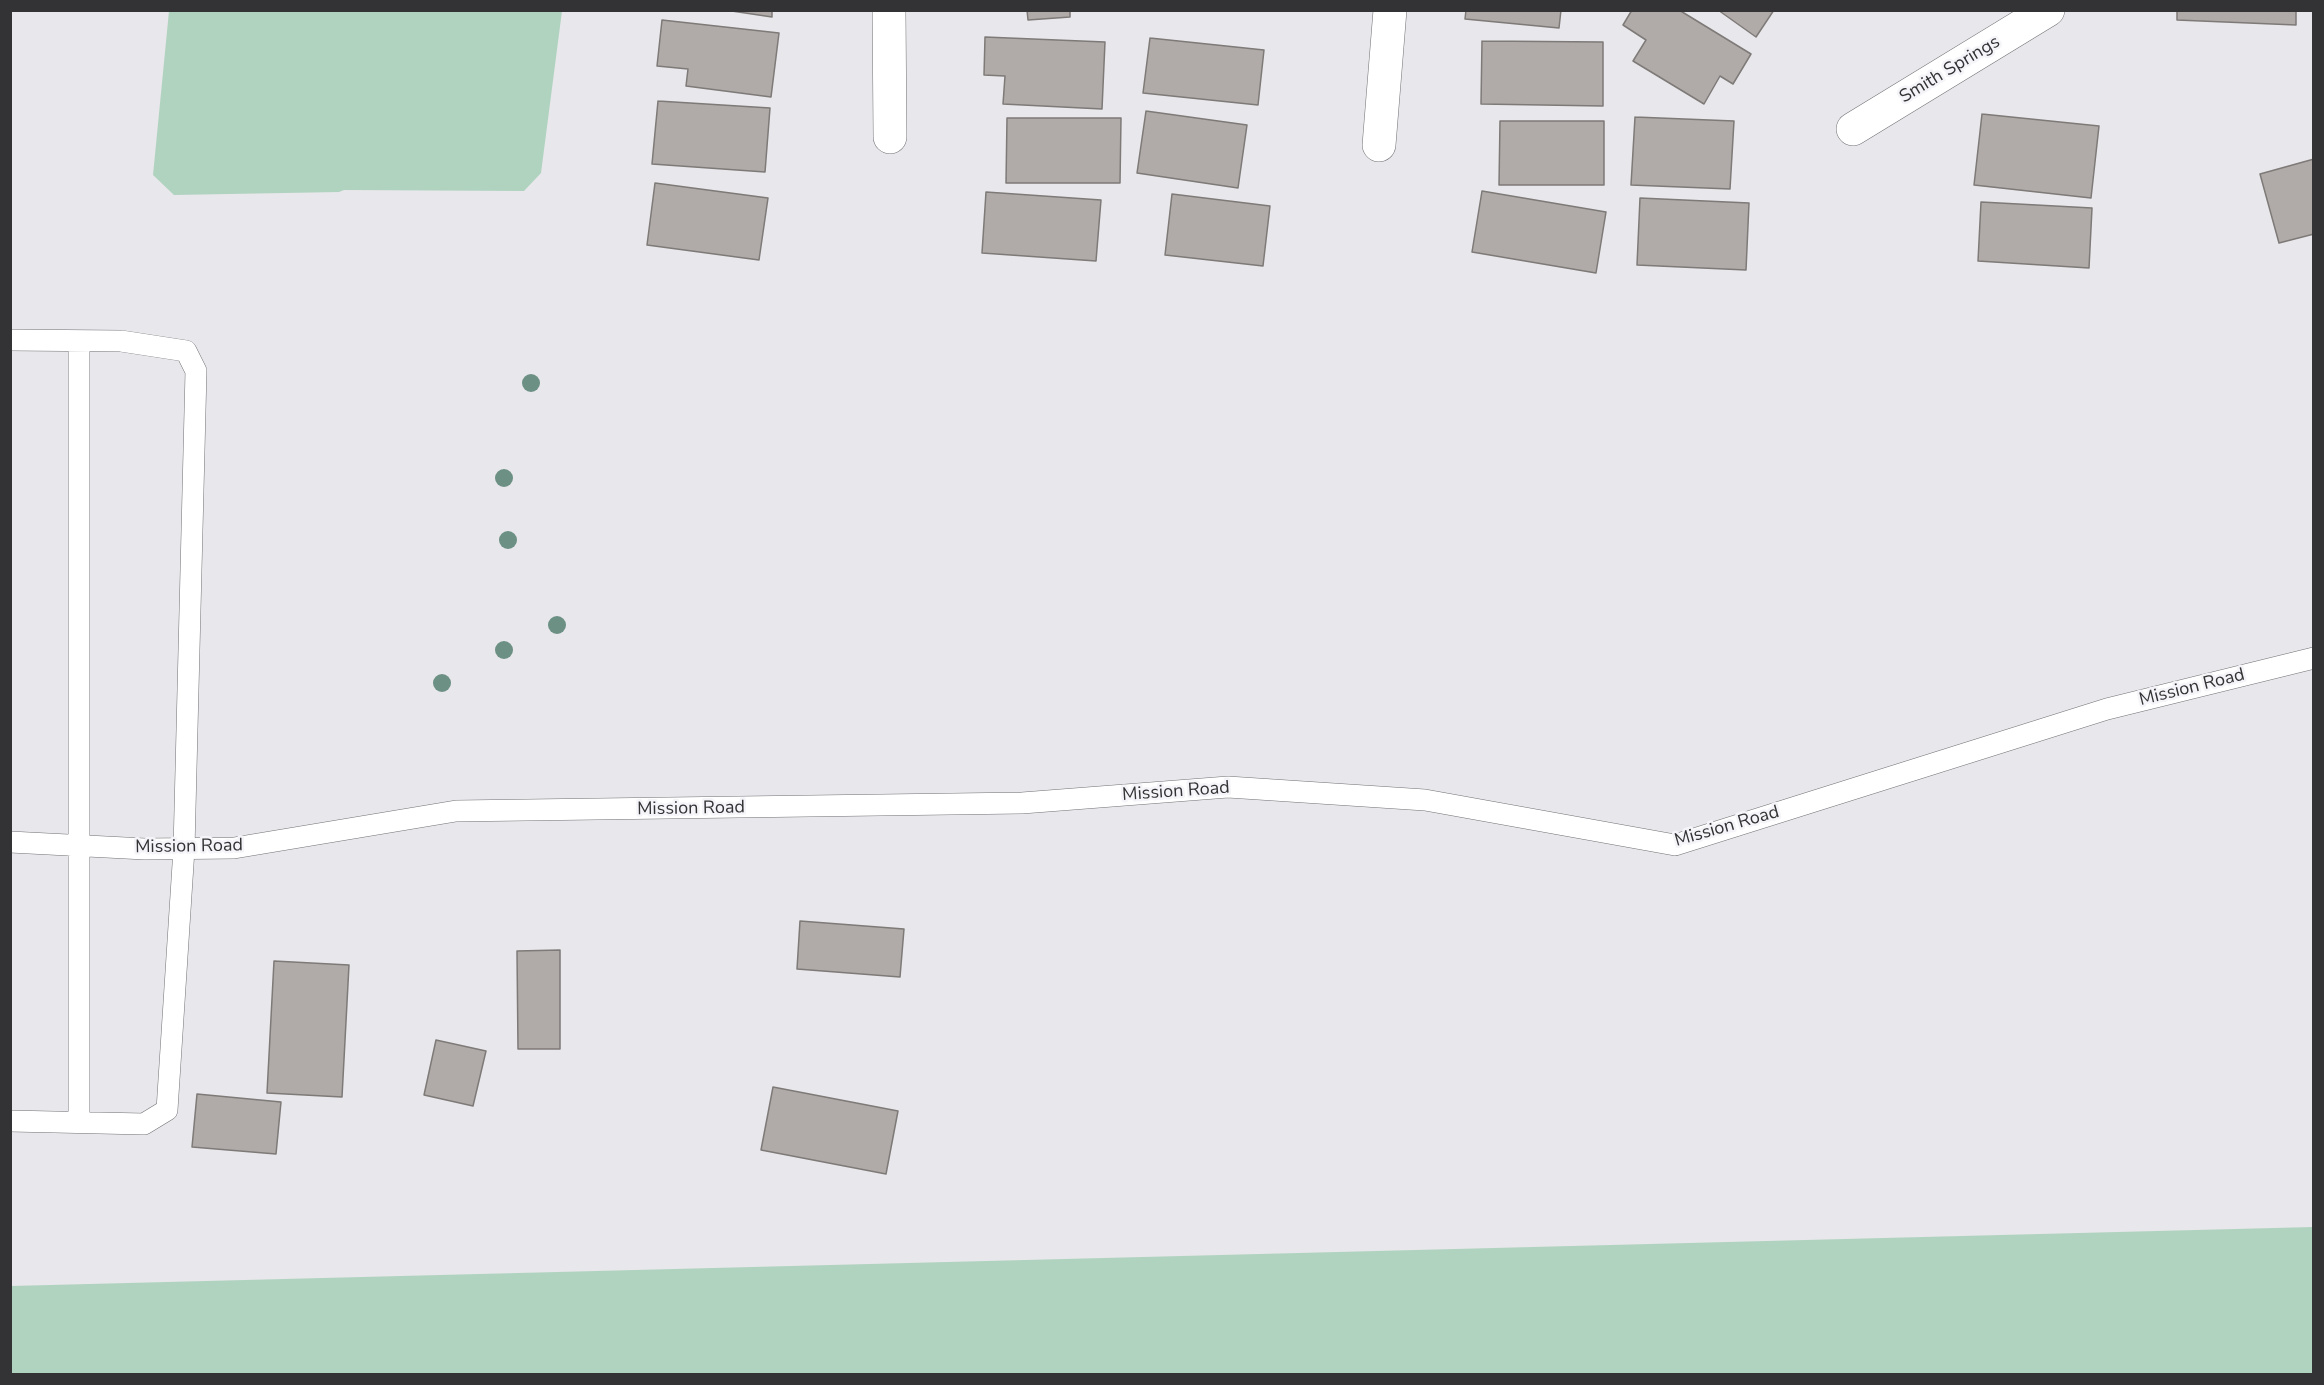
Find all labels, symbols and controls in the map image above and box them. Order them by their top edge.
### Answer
street label: Smith Springs [1896,32,2004,108]
street label: Mission Road [2137,664,2247,712]
street label: Mission Road [1121,777,1231,807]
street label: Mission Road [637,797,745,821]
street label: Mission Road [1672,802,1782,852]
street label: Mission Road [135,835,243,859]

